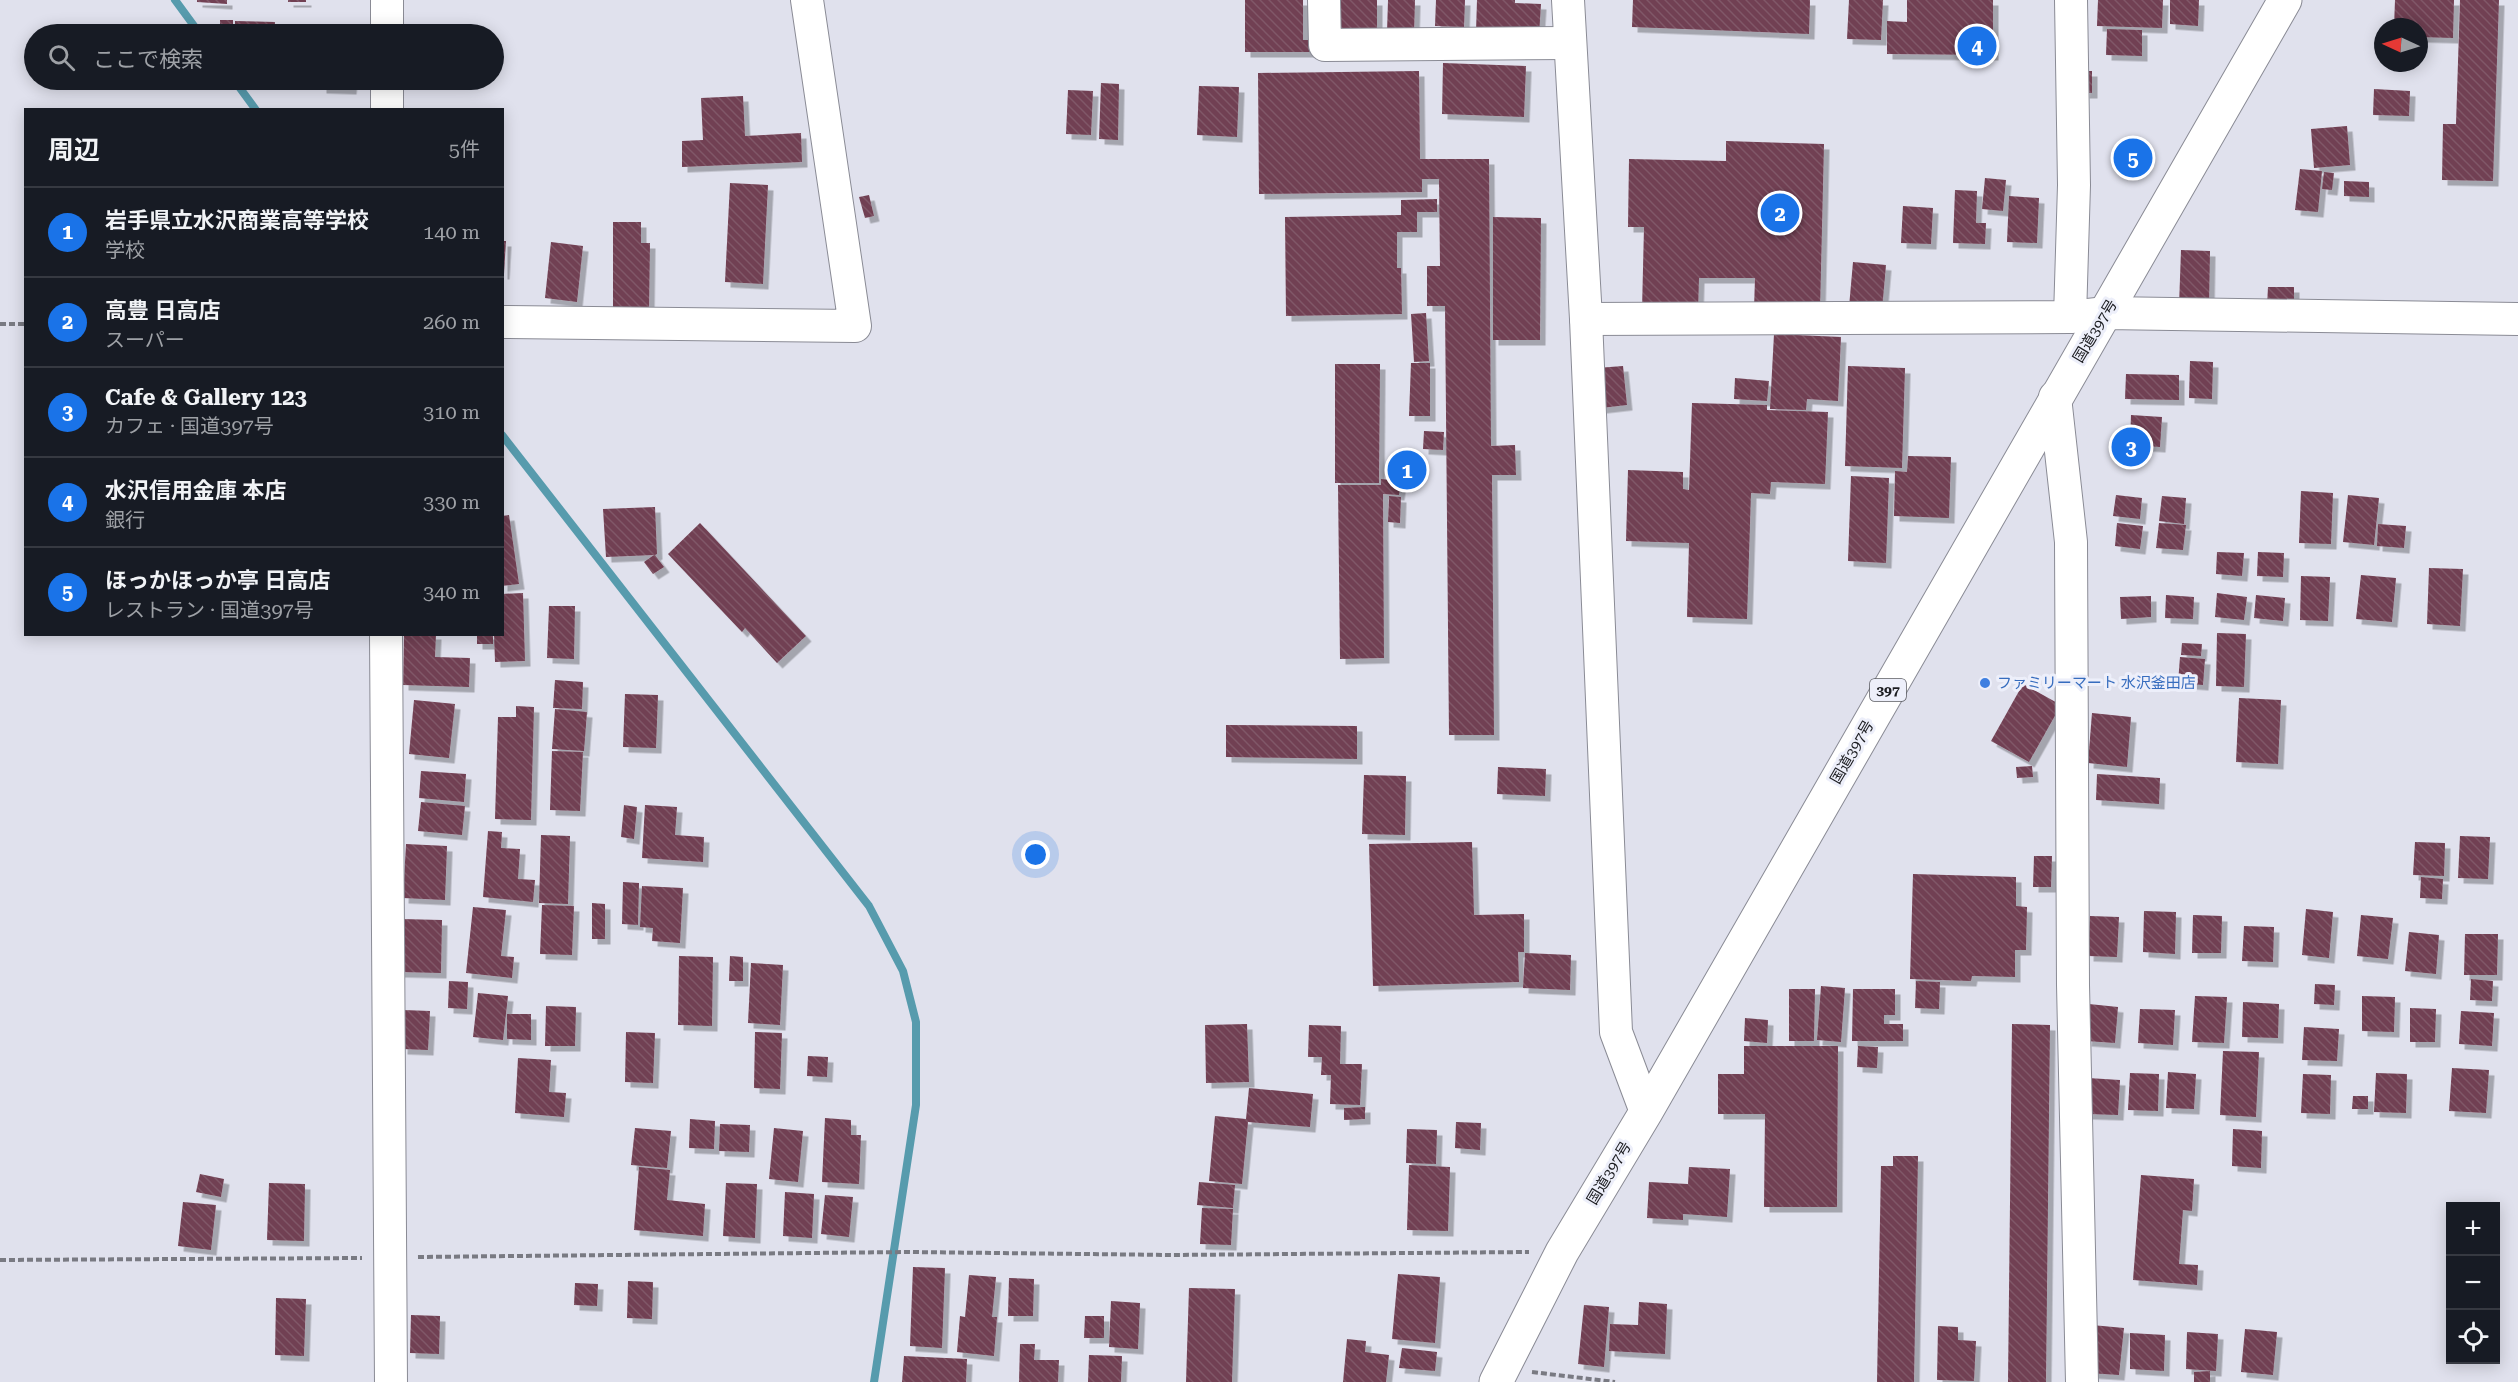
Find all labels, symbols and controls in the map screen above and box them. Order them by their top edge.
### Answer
north arrow [2374,18,2428,72]
search box [24,24,504,90]
pin: 4 [1958,24,1996,68]
icon: search [45,41,78,74]
text: ここで検索 [93,47,203,72]
text: 周辺 [48,135,100,165]
pin: 5 [2114,136,2152,180]
text: 5件 [449,137,480,161]
pin: 2 [1760,190,1800,236]
text: 岩手県立水沢商業高等学校 [105,208,369,233]
text: 1 [62,220,73,244]
text: 140 m [423,220,480,244]
text: 学校 [105,238,145,262]
street label: 国道397号 [2069,296,2121,366]
text: 高豊 日高店 [105,298,221,323]
text: 2 [62,310,73,334]
text: 260 m [423,310,480,334]
text: スーパー [105,328,185,352]
text: Cafe & Gallery 123 [105,385,307,410]
text: 3 [62,400,73,424]
text: 310 m [423,400,480,424]
text: カフェ · 国道397号 [105,414,274,438]
pin: 3 [2112,424,2150,470]
pin: 1 [1388,448,1426,492]
text: 水沢信用金庫 本店 [105,478,287,503]
text: 4 [62,490,73,514]
text: 330 m [423,490,480,514]
text: 銀行 [105,508,145,532]
text: ほっかほっか亭 日高店 [105,568,331,593]
text: 5 [62,580,73,604]
text: 340 m [423,580,480,604]
text: レストラン · 国道397号 [105,598,314,622]
place label: ファミリーマート 水沢釜田店 [1997,674,2196,692]
marker: ファミリーマート 水沢釜田店 [1978,676,1992,690]
road number: 397 [1870,679,1906,701]
street label: 国道397号 [1827,717,1877,787]
your location [1021,840,1050,869]
street label: 国道397号 [1583,1138,1635,1208]
map controls [2446,1202,2500,1364]
button: + [2446,1202,2500,1256]
button: − [2446,1256,2500,1310]
button: locate [2446,1310,2500,1364]

